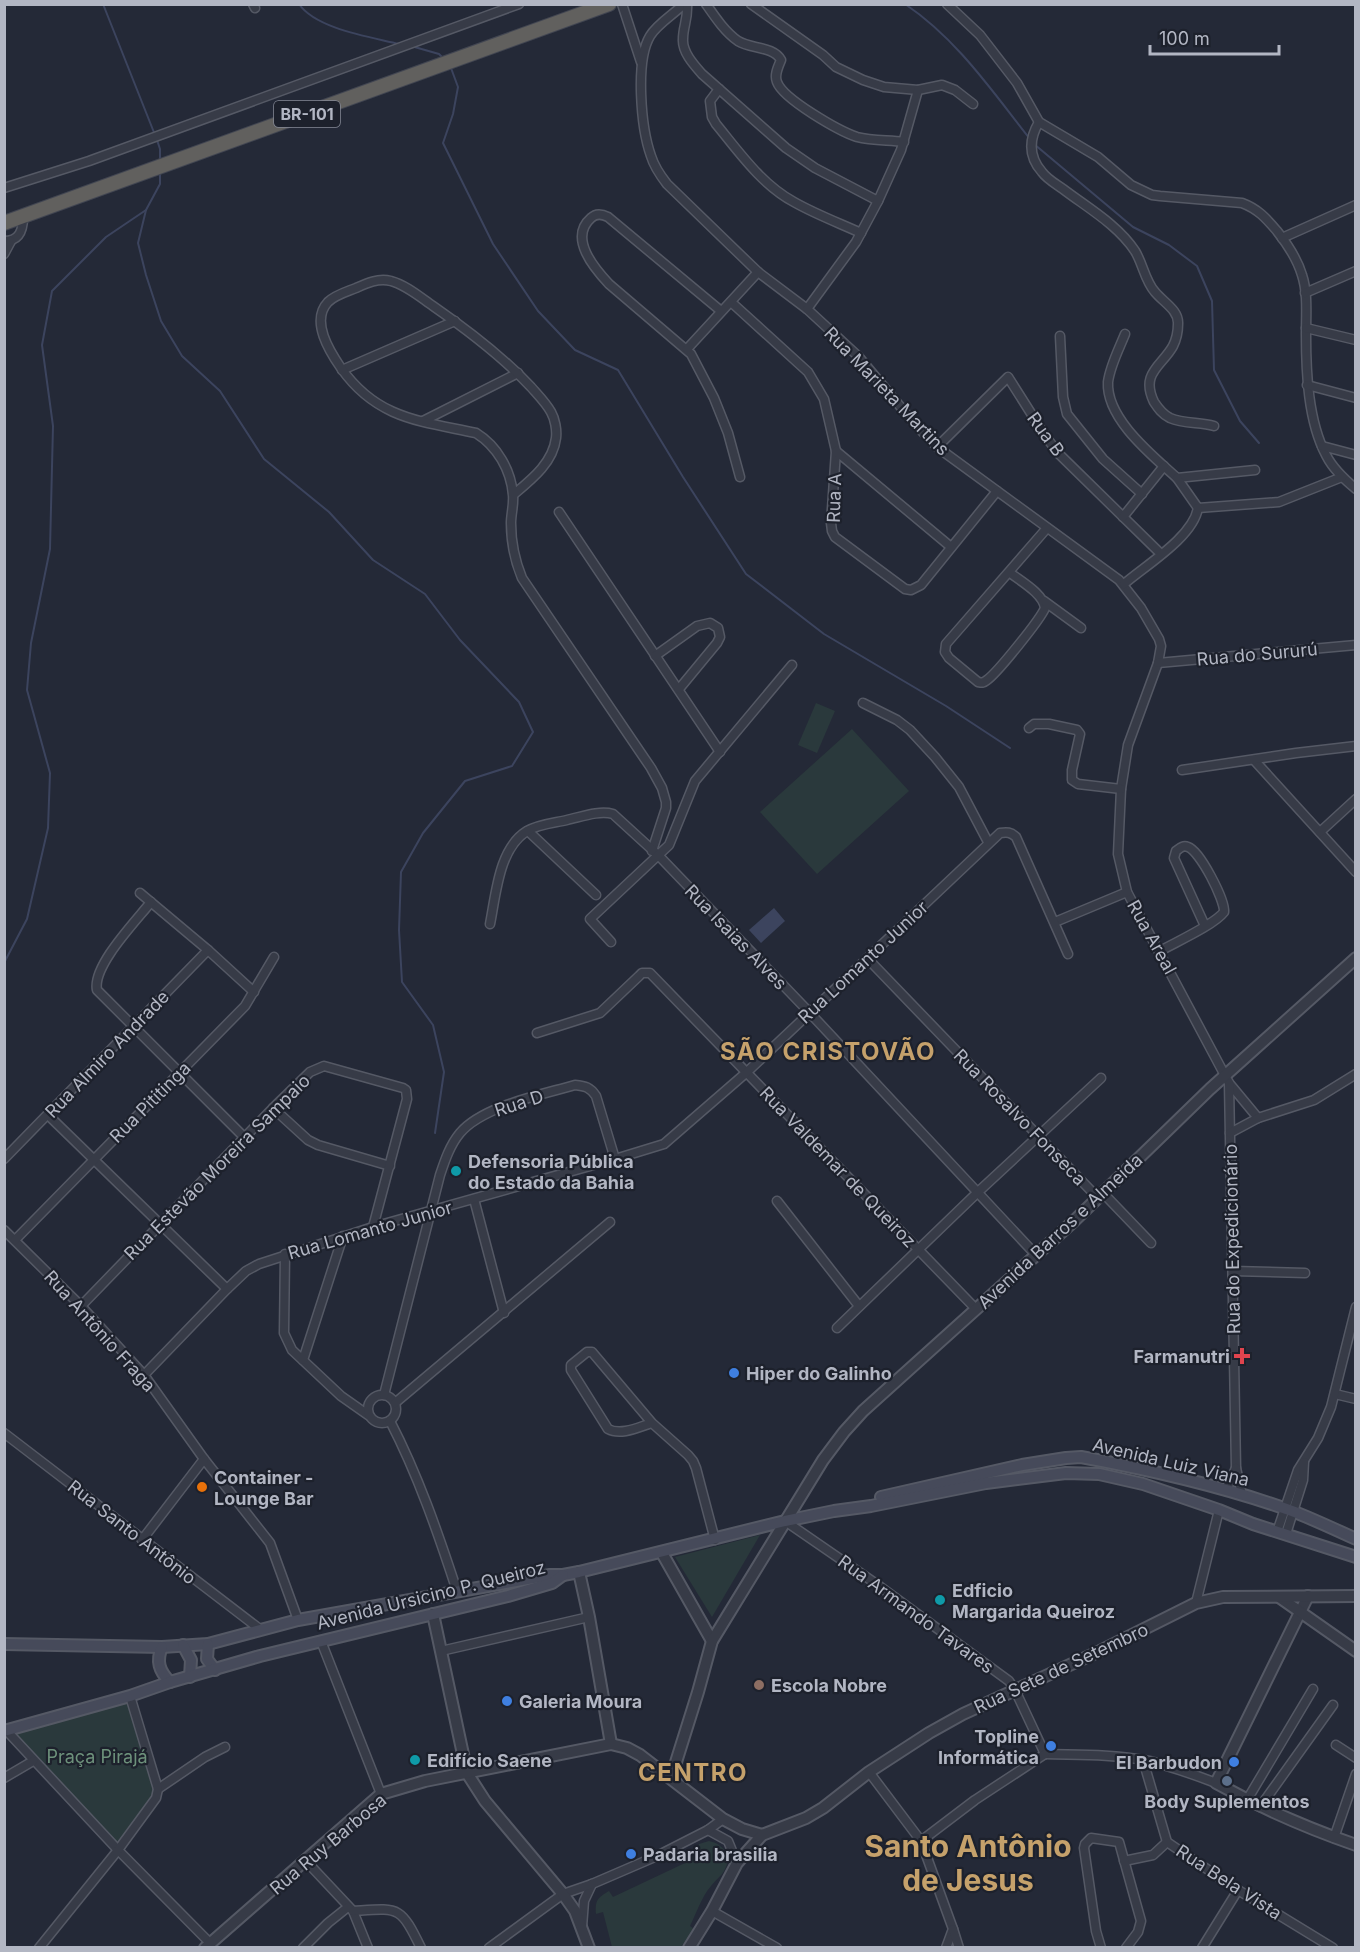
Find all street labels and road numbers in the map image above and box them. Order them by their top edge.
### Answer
road number: BR-101 [274,101,340,127]
street label: Rua Marieta Martins [820,322,954,460]
street label: Rua B [1023,408,1069,460]
street label: Rua A [823,473,845,523]
street label: Rua do Sururú [1196,638,1318,670]
street label: Rua Isaias Alves [681,880,791,994]
street label: Rua Lomanto Junior [794,896,932,1028]
street label: Rua Areal [1123,896,1181,978]
street label: Rua Almiro Andrade [41,986,173,1122]
street label: Rua Rosalvo Fonseca [950,1045,1090,1189]
street label: Rua Pititinga [105,1057,195,1147]
street label: Rua Estevão Moreira Sampaio [120,1070,314,1264]
street label: Rua Valdemar de Queiroz [756,1082,920,1252]
street label: Rua D [492,1085,546,1121]
street label: Rua do Expedicionário [1220,1144,1244,1334]
street label: Avenida Barros e Almeida [973,1149,1147,1313]
street label: Rua Lomanto Junior [285,1196,455,1264]
street label: Rua Antônio Fraga [40,1266,160,1396]
street label: Avenida Luiz Viana [1090,1434,1252,1490]
street label: Rua Santo Antônio [64,1476,200,1588]
street label: Rua Armando Tavares [834,1551,998,1677]
street label: Avenida Ursicino P. Queiroz [314,1556,548,1634]
street label: Rua Sete de Setembro [971,1618,1151,1718]
street label: Rua Ruy Barbosa [266,1789,390,1899]
street label: Rua Bela Vista [1172,1840,1286,1924]

